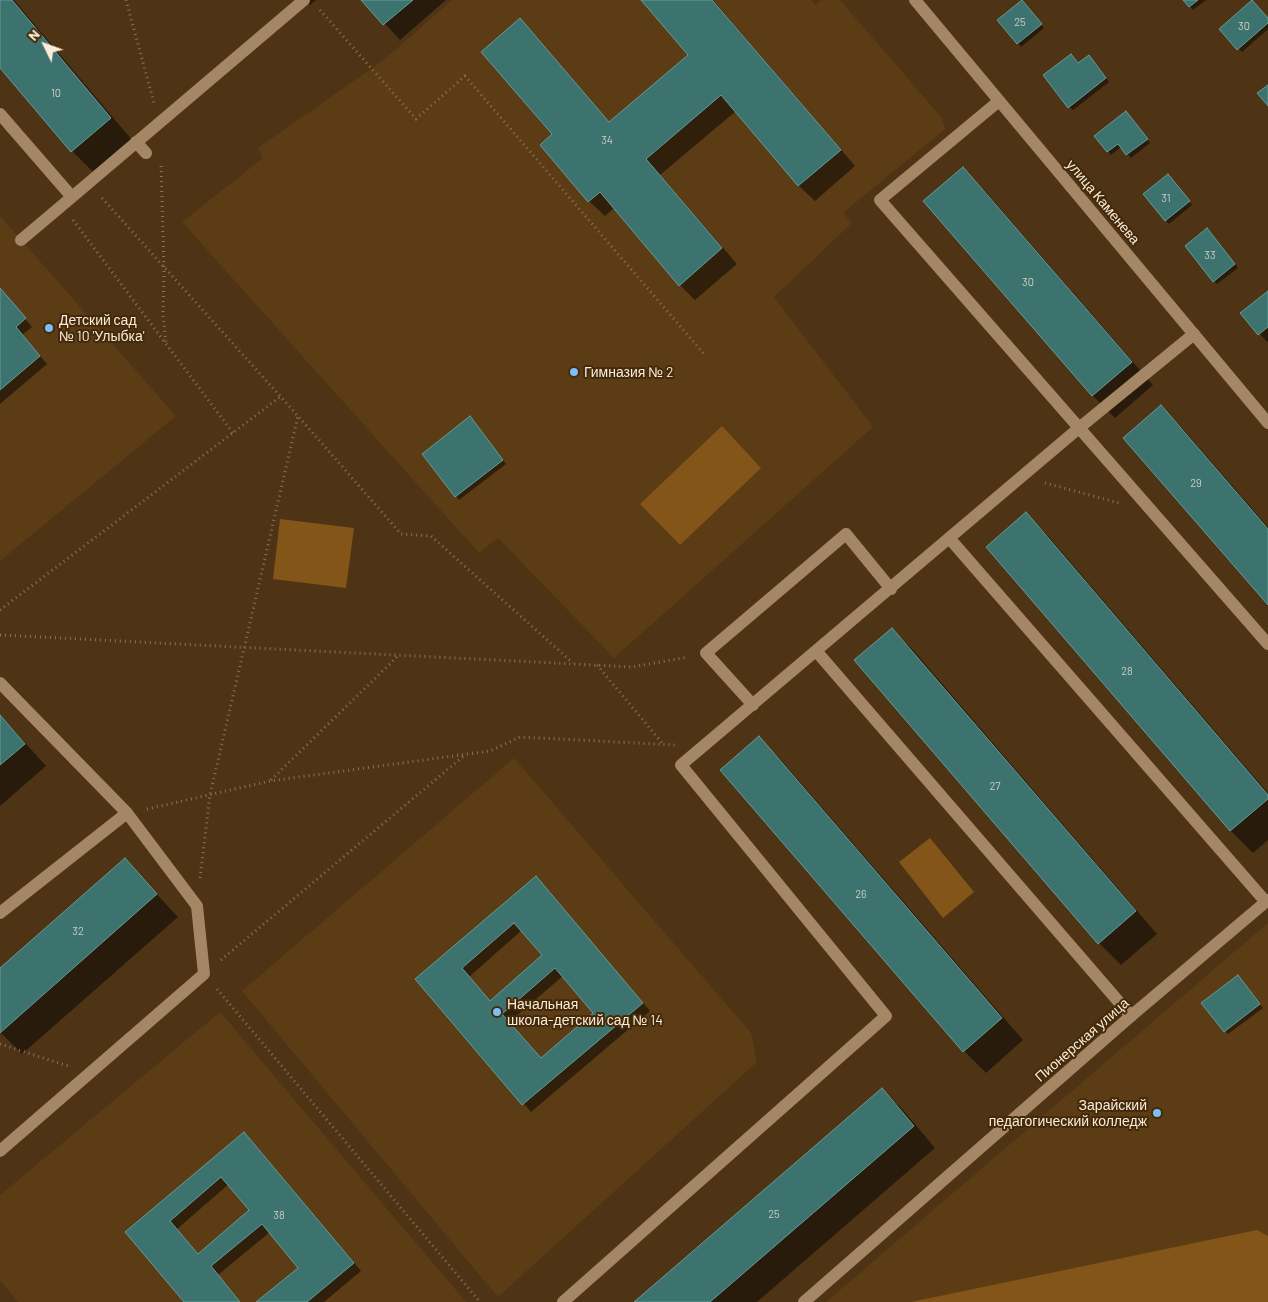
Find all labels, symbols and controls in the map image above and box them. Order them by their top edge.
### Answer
house number: 25 [1014,15,1026,29]
house number: 30 [1238,19,1250,33]
north arrow [20,20,70,70]
text: N [24,25,43,44]
house number: 10 [51,86,61,100]
house number: 34 [601,133,613,147]
street label: улица Каменева [1063,156,1143,248]
house number: 31 [1161,191,1171,205]
house number: 33 [1204,248,1216,262]
house number: 30 [1022,275,1034,289]
place label: Детский сад № 10 'Улыбка' [59,312,145,344]
marker: Детский сад № 10 'Улыбка' [43,322,55,334]
place label: Гимназия № 2 [584,364,674,380]
marker: Гимназия № 2 [568,366,580,378]
house number: 29 [1190,476,1202,490]
house number: 28 [1121,664,1133,678]
house number: 27 [989,779,1001,793]
house number: 26 [855,887,867,901]
house number: 32 [72,924,84,938]
street label: Пионерская улица [1032,995,1132,1085]
place label: Начальная школа-детский сад № 14 [507,996,663,1028]
marker: Начальная школа-детский сад № 14 [491,1006,503,1018]
place label: Зарайский педагогический колледж [989,1097,1147,1130]
marker: Зарайский педагогический колледж [1151,1107,1163,1119]
house number: 25 [768,1207,780,1221]
house number: 38 [273,1208,285,1222]

